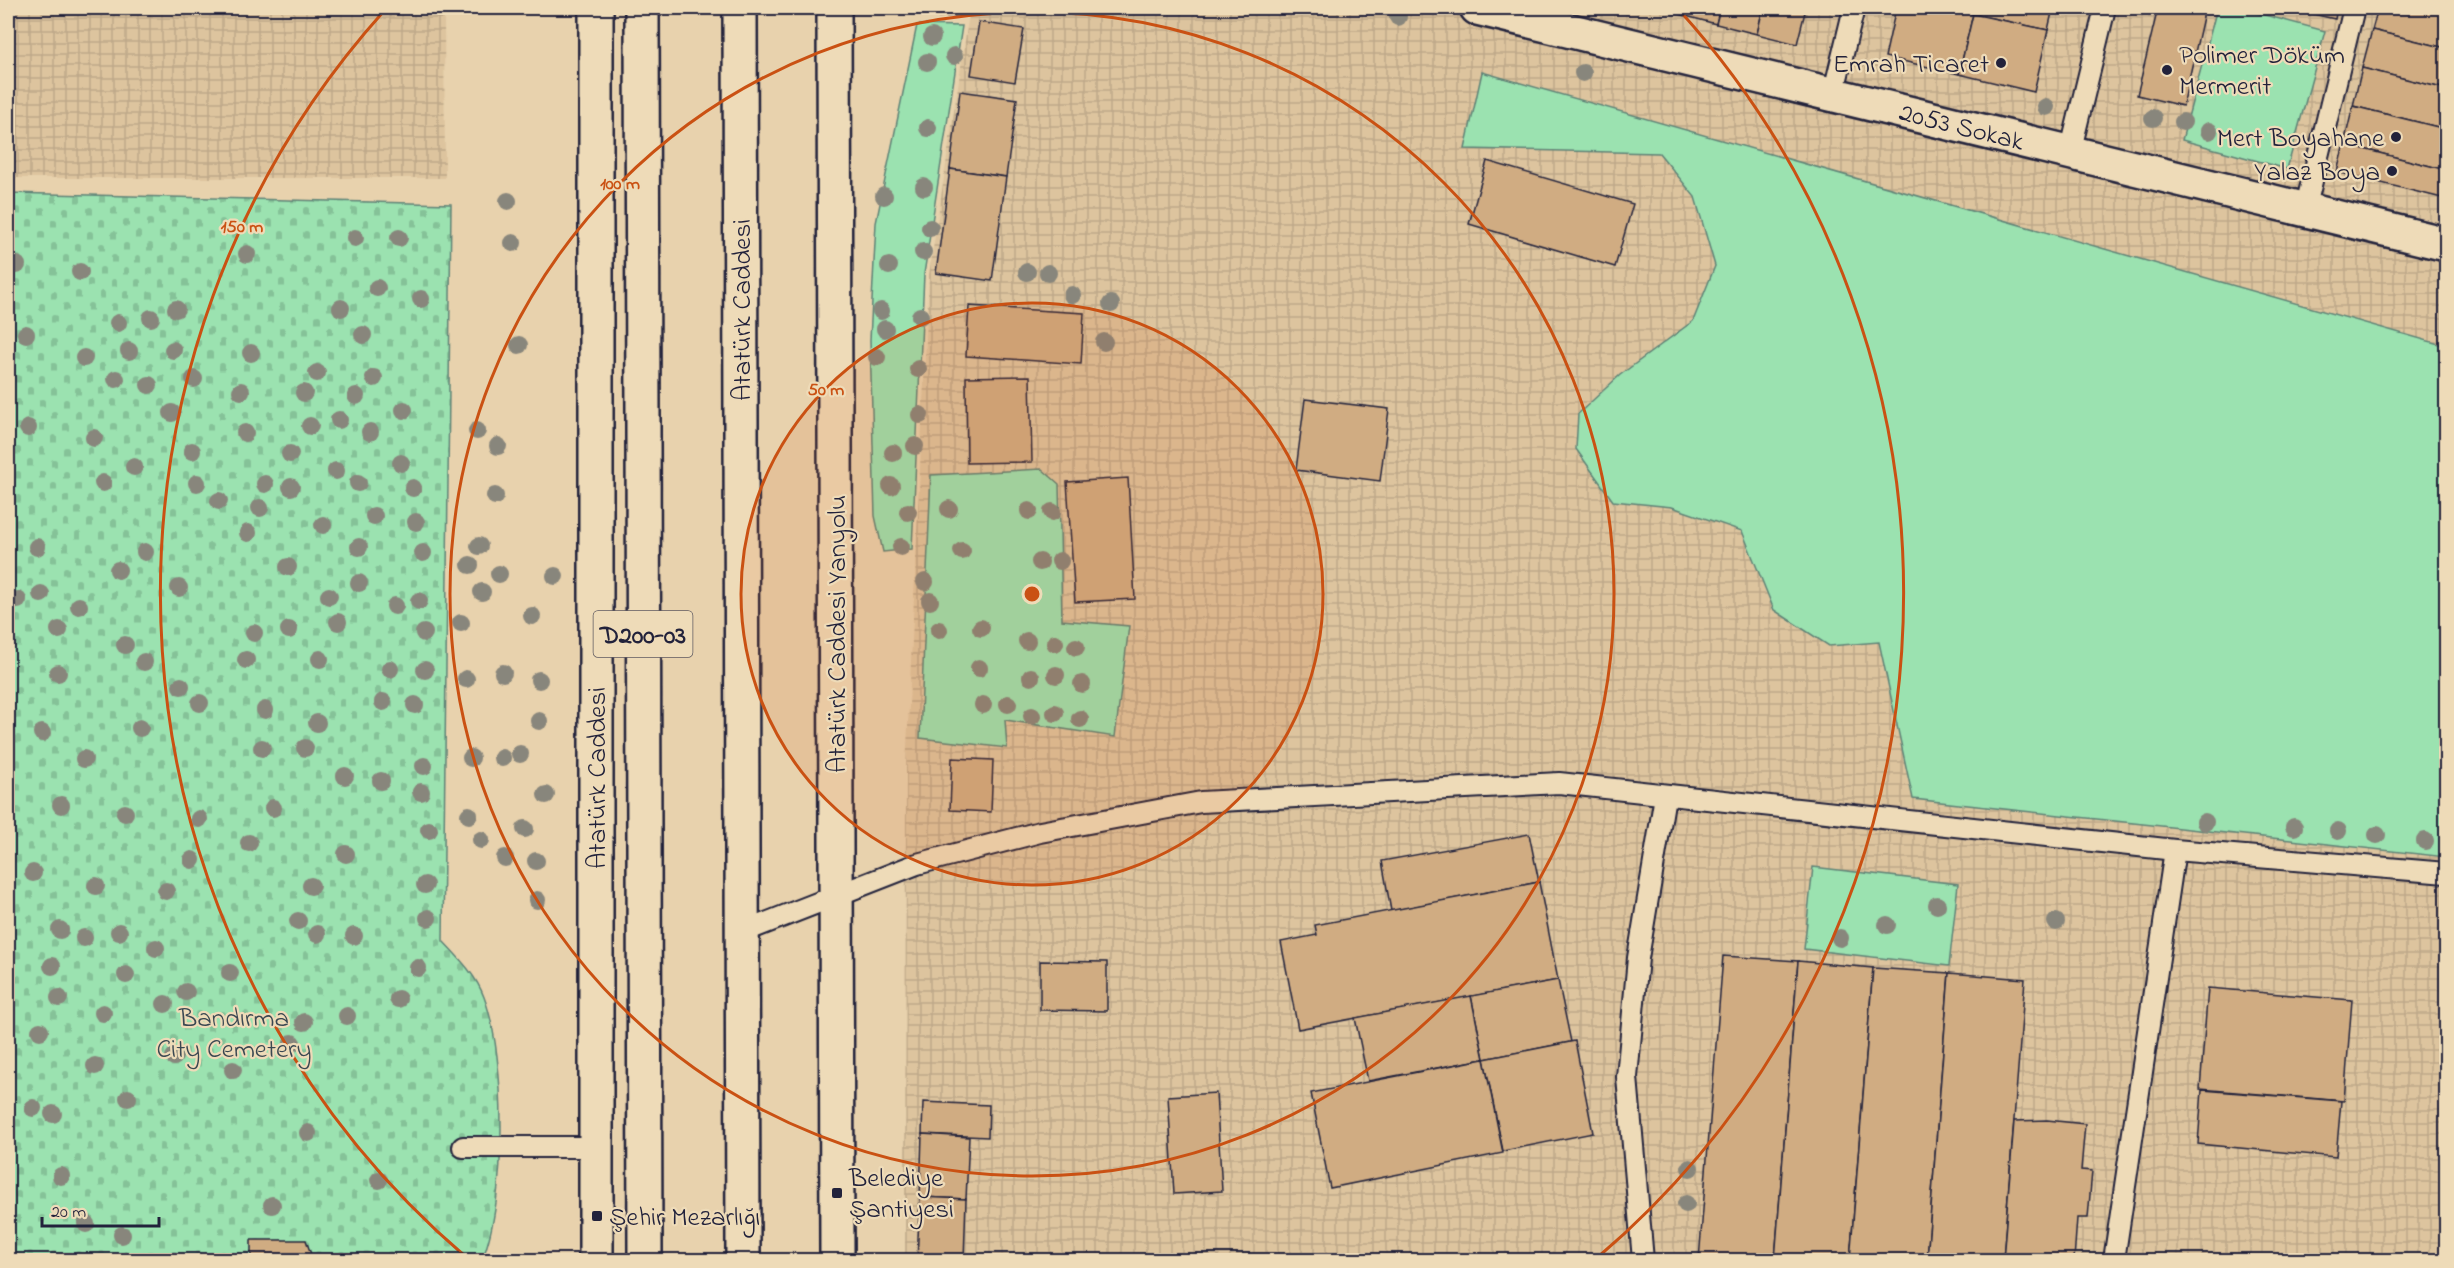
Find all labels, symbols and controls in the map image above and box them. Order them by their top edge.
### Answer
place label: Polimer Döküm Mermerit [2179,37,2345,107]
place label: Emrah Ticaret [1833,46,1989,85]
marker: Emrah Ticaret [1994,56,2008,70]
marker: Polimer Döküm Mermerit [2160,63,2174,77]
street label: 2053 Sokak [1895,94,2028,163]
place label: Mert Boyahane [2217,120,2385,159]
marker: Mert Boyahane [2389,130,2403,144]
place label: Yalaz Boya [2254,154,2380,193]
marker: Yalaz Boya [2385,164,2399,178]
text: 100 m [600,172,640,198]
text: 150 m [221,215,263,241]
street label: Atatürk Caddesi [724,219,763,401]
text: 50 m [808,378,844,404]
street label: Atatürk Caddesi Yanyolu [819,495,858,773]
centre of rings [1022,584,1042,604]
road number: D200-03 [594,611,692,657]
street label: Atatürk Caddesi [579,687,618,869]
park label: Bandırma City Cemetery [156,1000,312,1070]
place label: Belediye Şantiyesi [848,1160,954,1230]
marker: Belediye Şantiyesi [830,1186,844,1200]
scale bar [42,1190,159,1228]
place label: Şehir Mezarlığı [609,1199,760,1238]
text: 20 m [51,1200,86,1226]
marker: Şehir Mezarlığı [590,1209,604,1223]

